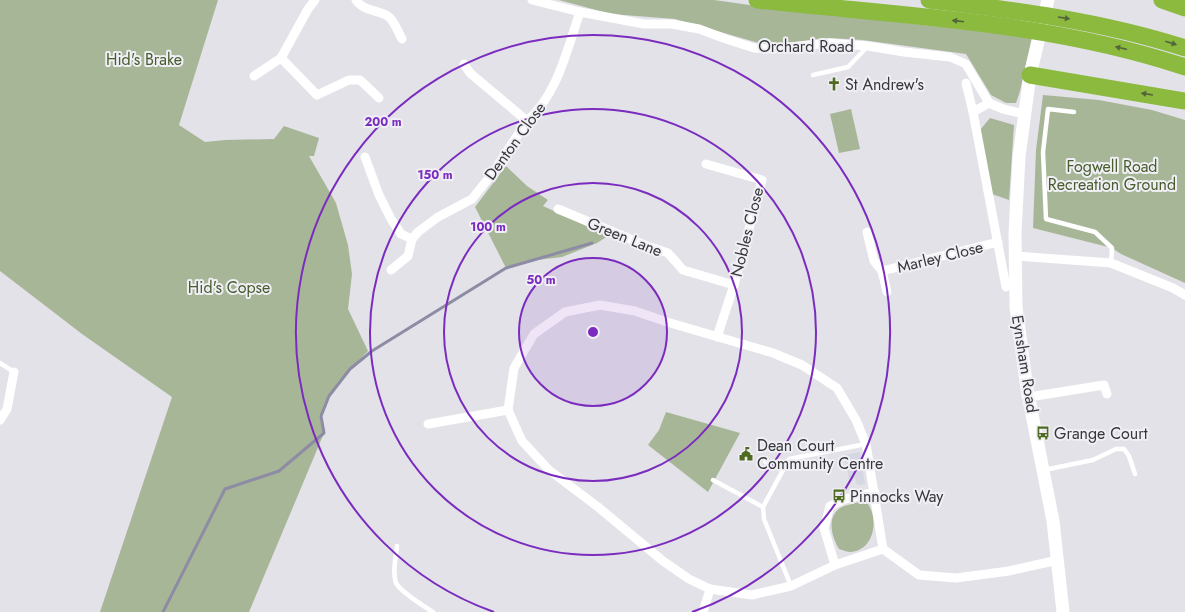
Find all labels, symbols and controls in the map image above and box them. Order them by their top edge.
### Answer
one-way arrow [1058,15,1070,21]
one-way arrow [952,18,964,24]
street label: Orchard Road [758,35,854,58]
one-way arrow [1165,40,1177,46]
one-way arrow [1114,45,1127,51]
park label: Hid's Brake [106,48,182,71]
place label: St Andrew's [845,73,924,96]
church icon: St Andrew's [826,76,842,92]
one-way arrow [1141,91,1153,97]
street label: Denton Close [479,97,551,185]
text: 200 m [364,113,402,131]
park label: Fogwell Road Recreation Ground [1048,155,1176,196]
text: 150 m [417,166,453,184]
street label: Nobles Close [725,185,769,279]
street label: Green Lane [584,212,666,262]
text: 100 m [470,218,506,236]
street label: Marley Close [895,235,985,279]
text: 50 m [526,271,556,289]
park label: Hid's Copse [188,276,270,299]
street label: Eynsham Road [1006,314,1044,414]
centre of rings [586,325,600,339]
place label: Grange Court [1054,422,1148,445]
bus stop icon: Grange Court [1035,425,1051,441]
place label: Dean Court Community Centre [757,434,883,475]
public building icon: Dean Court Community Centre [738,446,754,462]
place label: Pinnocks Way [850,485,944,508]
bus stop icon: Pinnocks Way [831,488,847,504]

